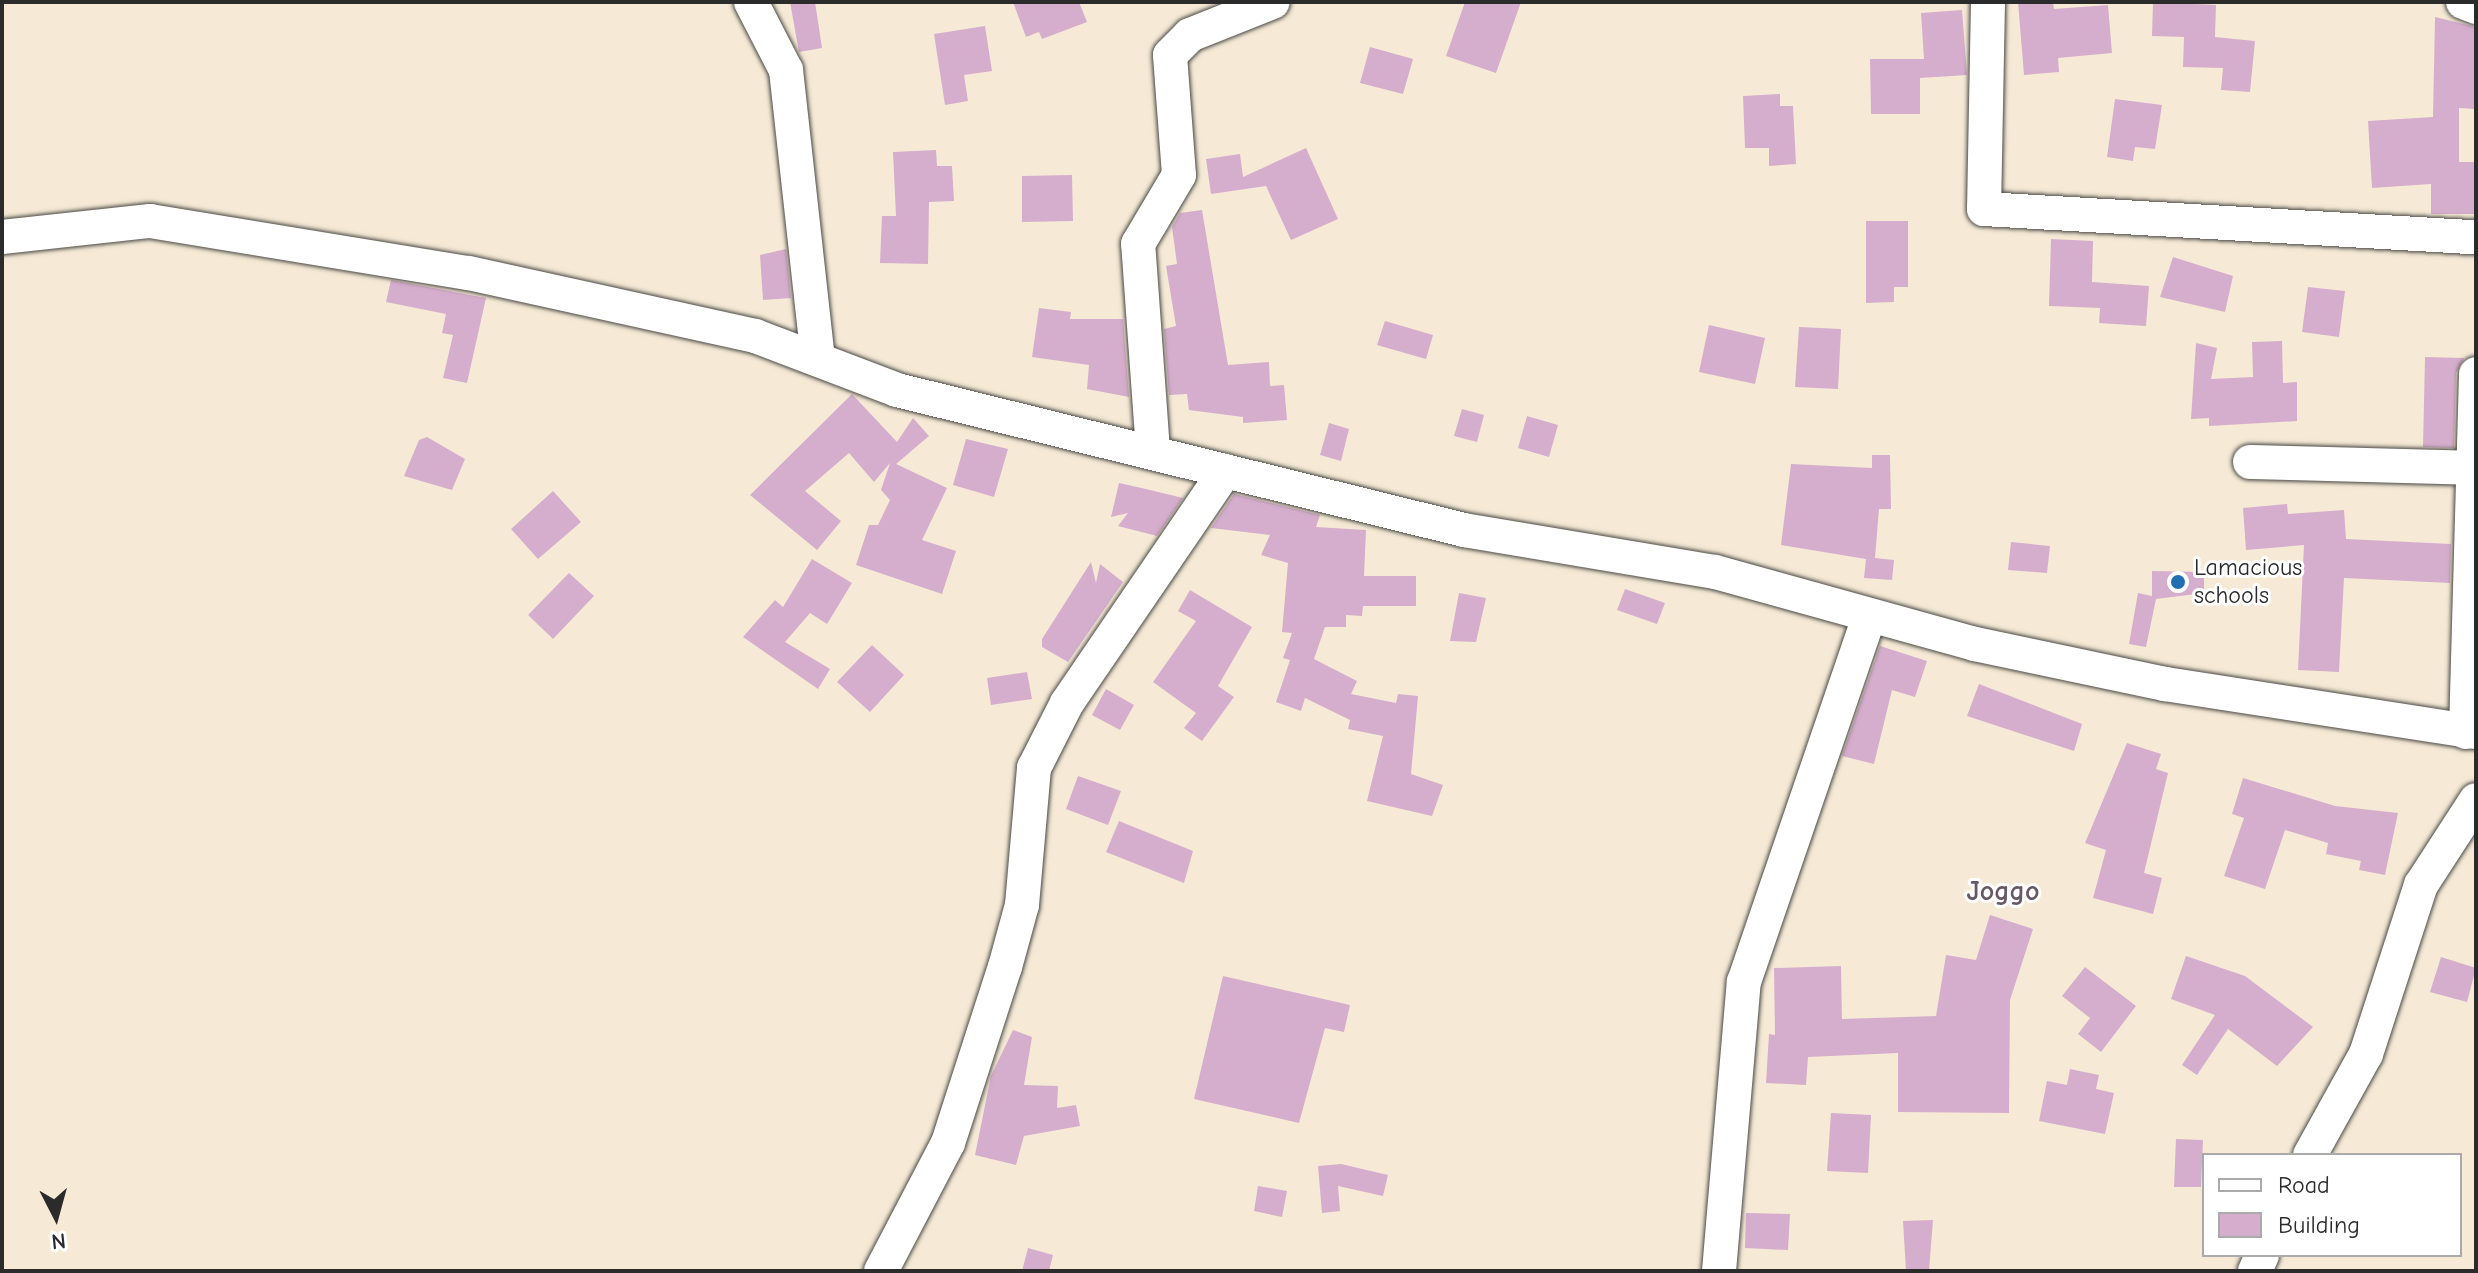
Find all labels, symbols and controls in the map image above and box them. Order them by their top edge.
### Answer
place label: Lamacious schools [2194,554,2302,610]
marker: Lamacious schools [2169,573,2187,591]
district label: Joggo [1967,874,2039,908]
legend [2202,1153,2462,1257]
text: Road [2278,1171,2330,1199]
north arrow [16,1177,96,1257]
text: Building [2278,1211,2360,1239]
text: N [50,1227,67,1255]

